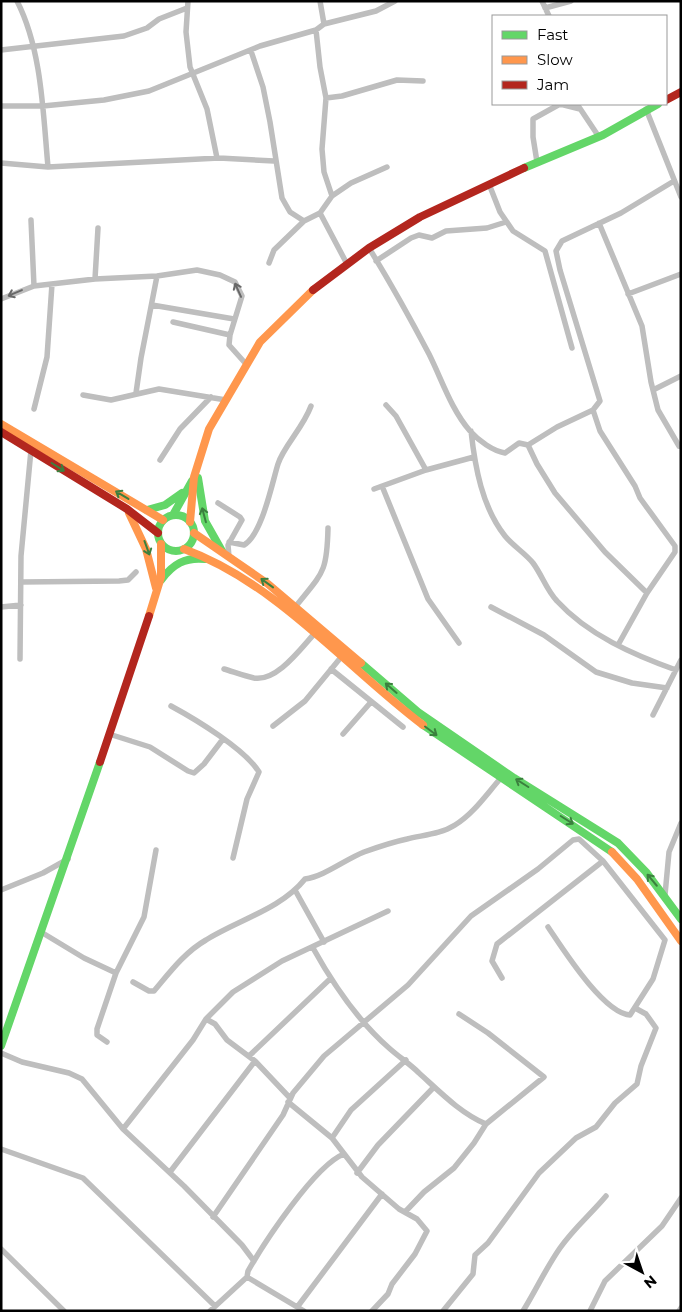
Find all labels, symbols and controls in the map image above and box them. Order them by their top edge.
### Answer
legend [492,15,667,105]
text: Fast [537,25,568,44]
text: Slow [537,50,573,69]
text: Jam [536,75,569,94]
one-way arrow [233,283,243,298]
one-way arrow [8,290,23,299]
one-way arrow [51,462,65,472]
one-way arrow [115,490,129,500]
one-way arrow [198,507,208,523]
one-way arrow [143,540,152,555]
one-way arrow [260,578,274,588]
one-way arrow [385,683,398,694]
one-way arrow [424,726,437,737]
one-way arrow [516,778,530,788]
one-way arrow [559,815,573,825]
one-way arrow [646,873,657,886]
north arrow [617,1247,667,1297]
text: N [640,1271,660,1292]

